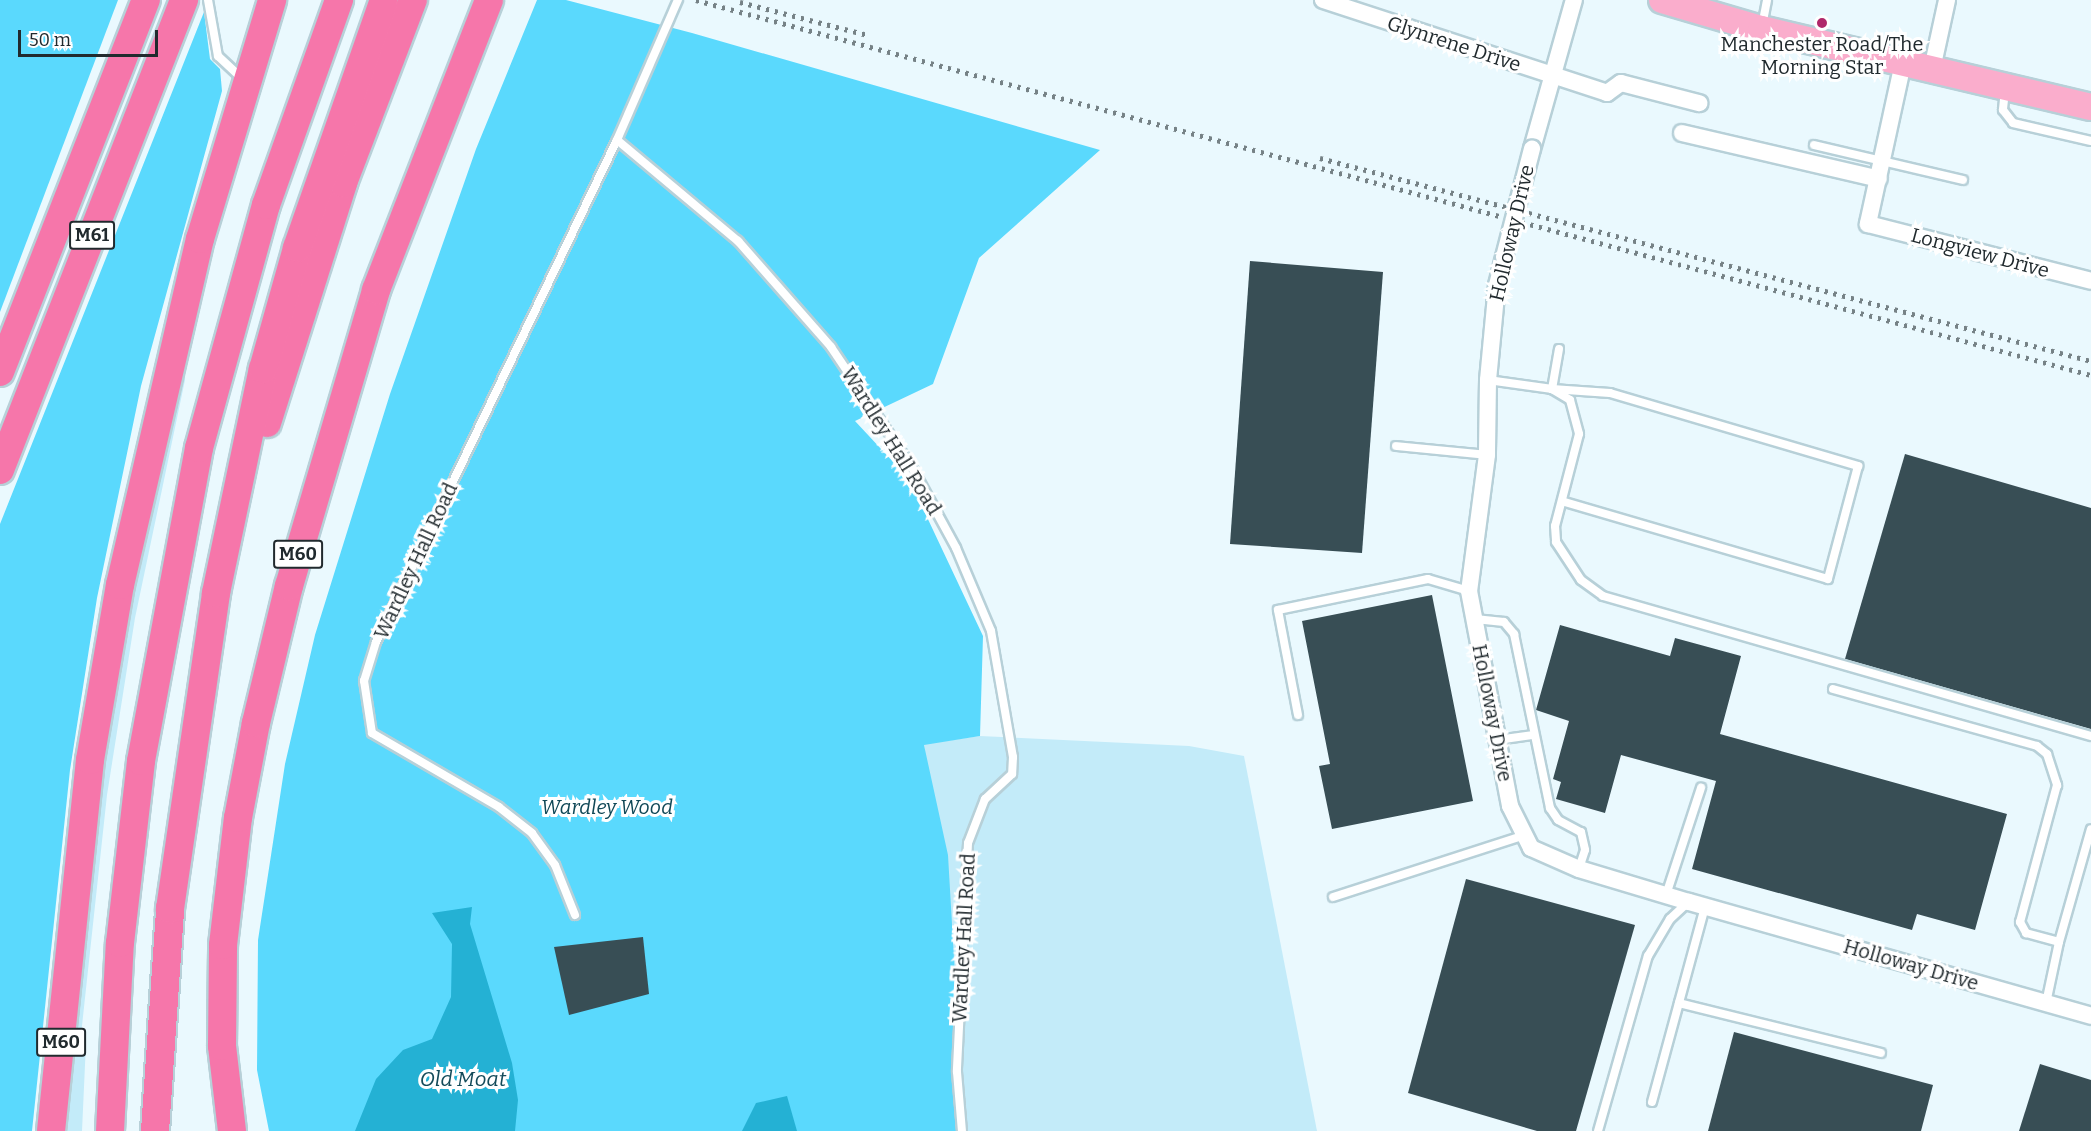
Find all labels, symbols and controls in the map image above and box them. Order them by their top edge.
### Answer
street label: Glynrene Drive [1384,11,1524,77]
marker: Manchester Road/The Morning Star [1815,16,1829,30]
scale bar [21,18,160,56]
text: 50 m [29,29,71,51]
place label: Manchester Road/The Morning Star [1721,33,1923,80]
street label: Holloway Drive [1485,162,1539,304]
road number: M61 [68,220,116,250]
street label: Longview Drive [1908,223,2052,283]
street label: Wardley Hall Road [836,363,946,519]
street label: Wardley Hall Road [369,479,463,643]
road number: M60 [272,539,324,569]
street label: Holloway Drive [1467,642,1517,784]
park label: Wardley Wood [541,795,673,819]
street label: Wardley Hall Road [948,853,980,1023]
street label: Holloway Drive [1841,934,1981,996]
road number: M60 [36,1027,86,1057]
water label: Old Moat [420,1066,506,1092]

